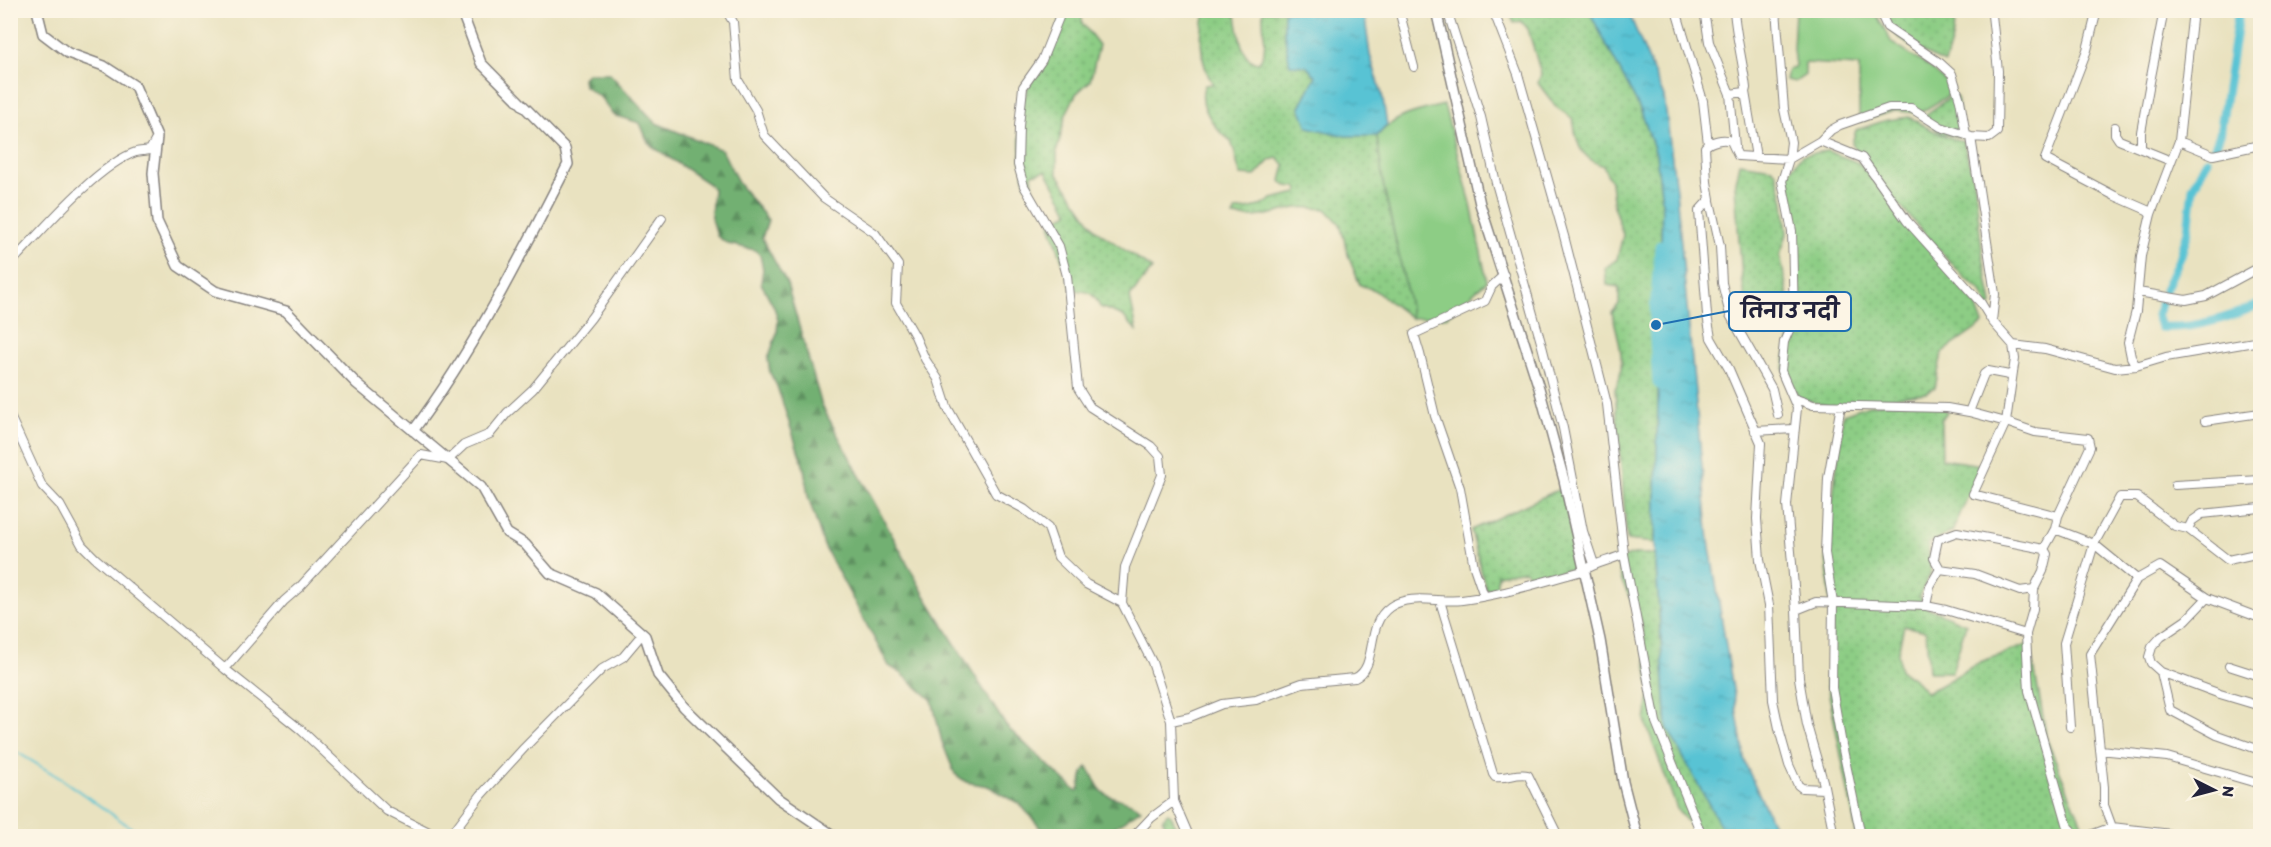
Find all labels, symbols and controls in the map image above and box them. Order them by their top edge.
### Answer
callout: तिनाउ नदी [1729,292,1851,331]
text: तिनाउ नदी [1739,295,1841,323]
north arrow [2184,760,2244,820]
text: N [2218,785,2238,798]

